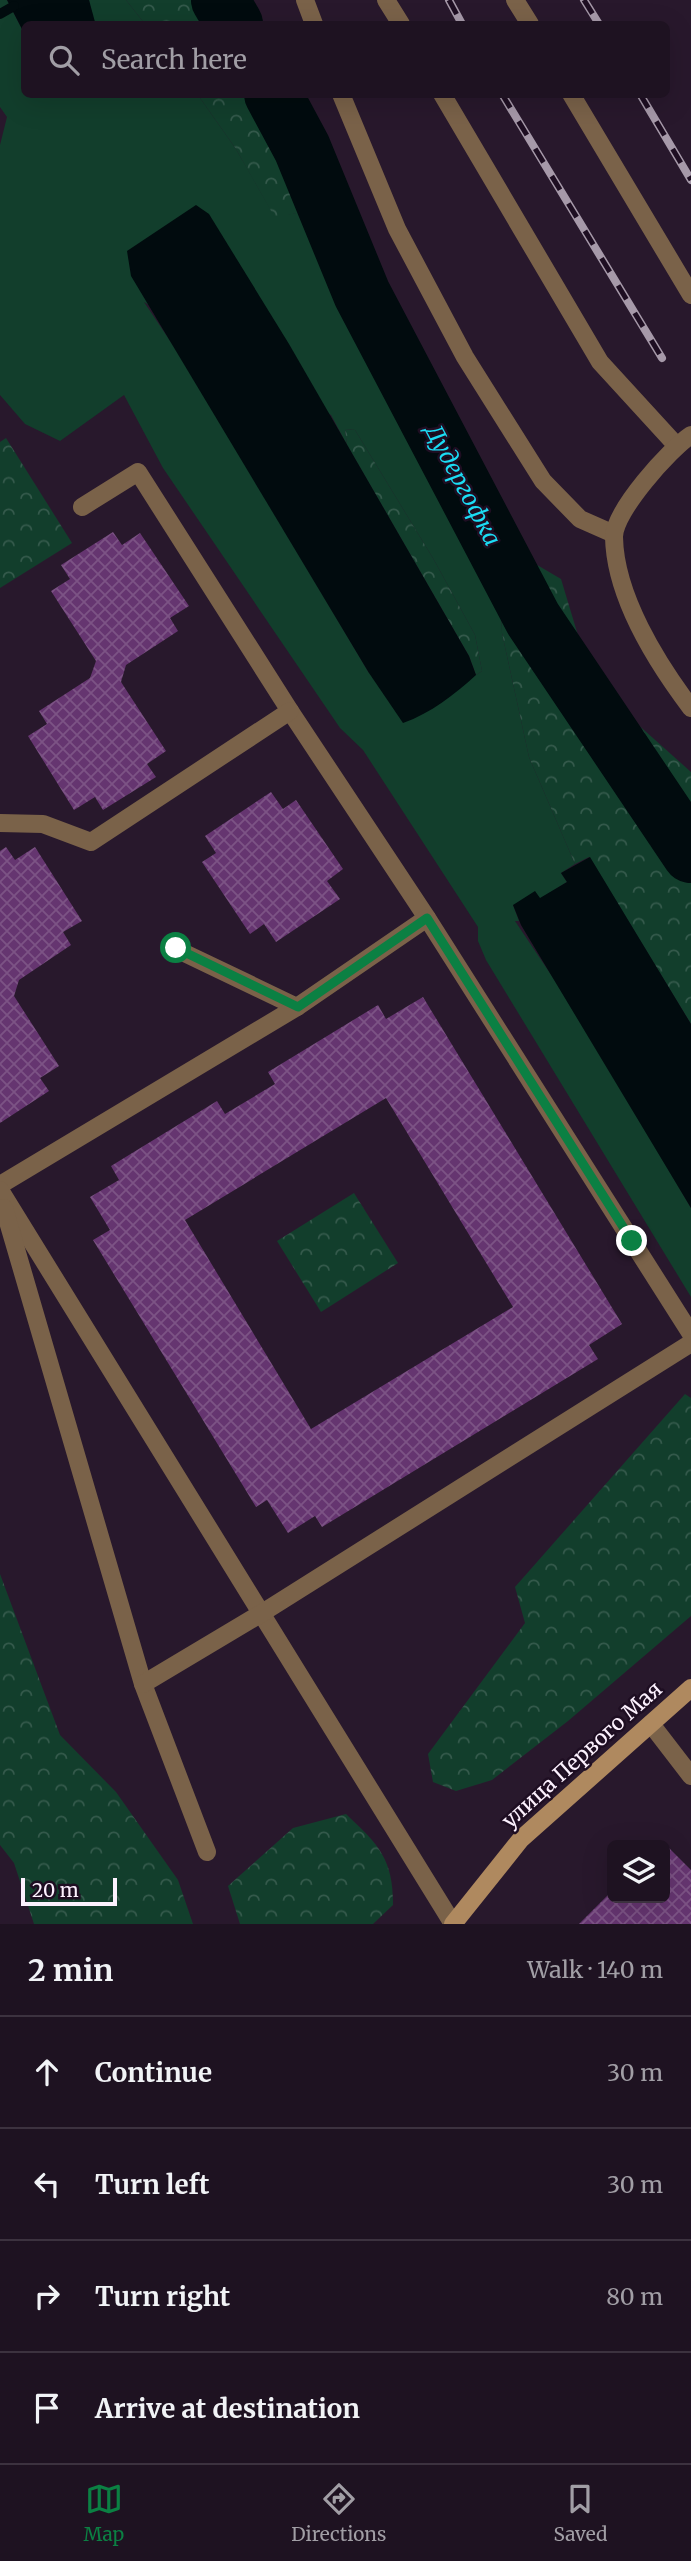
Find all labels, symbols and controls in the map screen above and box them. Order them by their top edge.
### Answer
search box [21,21,670,98]
icon: search [45,41,83,79]
text: Search here [101,43,247,76]
water label: Дудергофка [418,417,508,551]
route start [160,932,191,963]
route end [616,1225,647,1256]
street label: улица Первого Мая [496,1675,668,1834]
map controls [607,1840,670,1903]
button: layers [607,1840,670,1903]
scale bar [21,1875,117,1907]
text: 20 m [32,1878,79,1902]
text: 2 min [28,1951,113,1989]
text: Walk · 140 m [527,1955,663,1984]
icon: ahead [28,2053,66,2091]
text: Continue [95,2056,212,2089]
text: 30 m [607,2058,663,2087]
icon: left [28,2165,66,2203]
text: Turn left [95,2168,209,2201]
text: 30 m [607,2170,663,2199]
icon: right [28,2277,66,2315]
text: Turn right [95,2280,230,2313]
text: 80 m [606,2282,663,2311]
icon: arrive [28,2389,66,2427]
text: Arrive at destination [95,2392,360,2425]
tab: Map [84,2480,124,2546]
tab: Directions [291,2480,386,2546]
tab: Saved [554,2480,607,2546]

